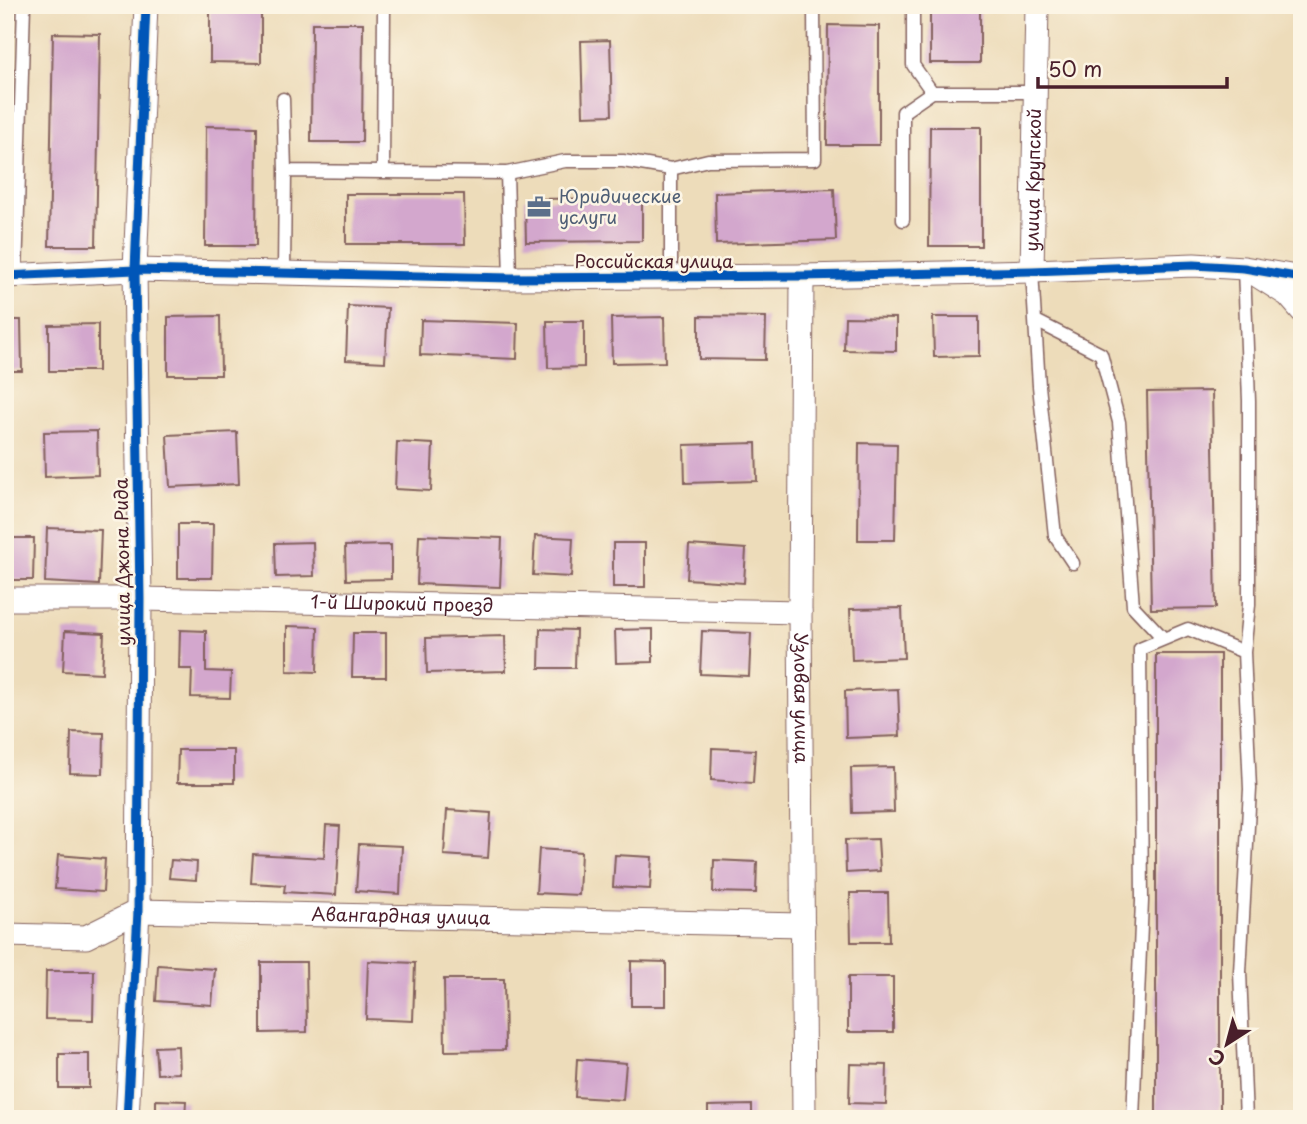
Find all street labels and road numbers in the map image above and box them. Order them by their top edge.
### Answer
street label: улица Крупской [1017,108,1047,252]
street label: Российская улица [575,247,734,274]
street label: улица Джона Рида [107,477,136,646]
street label: 1-й Широкий проезд [310,587,494,618]
street label: Узловая улица [788,633,816,764]
street label: Авангардная улица [311,900,491,930]

